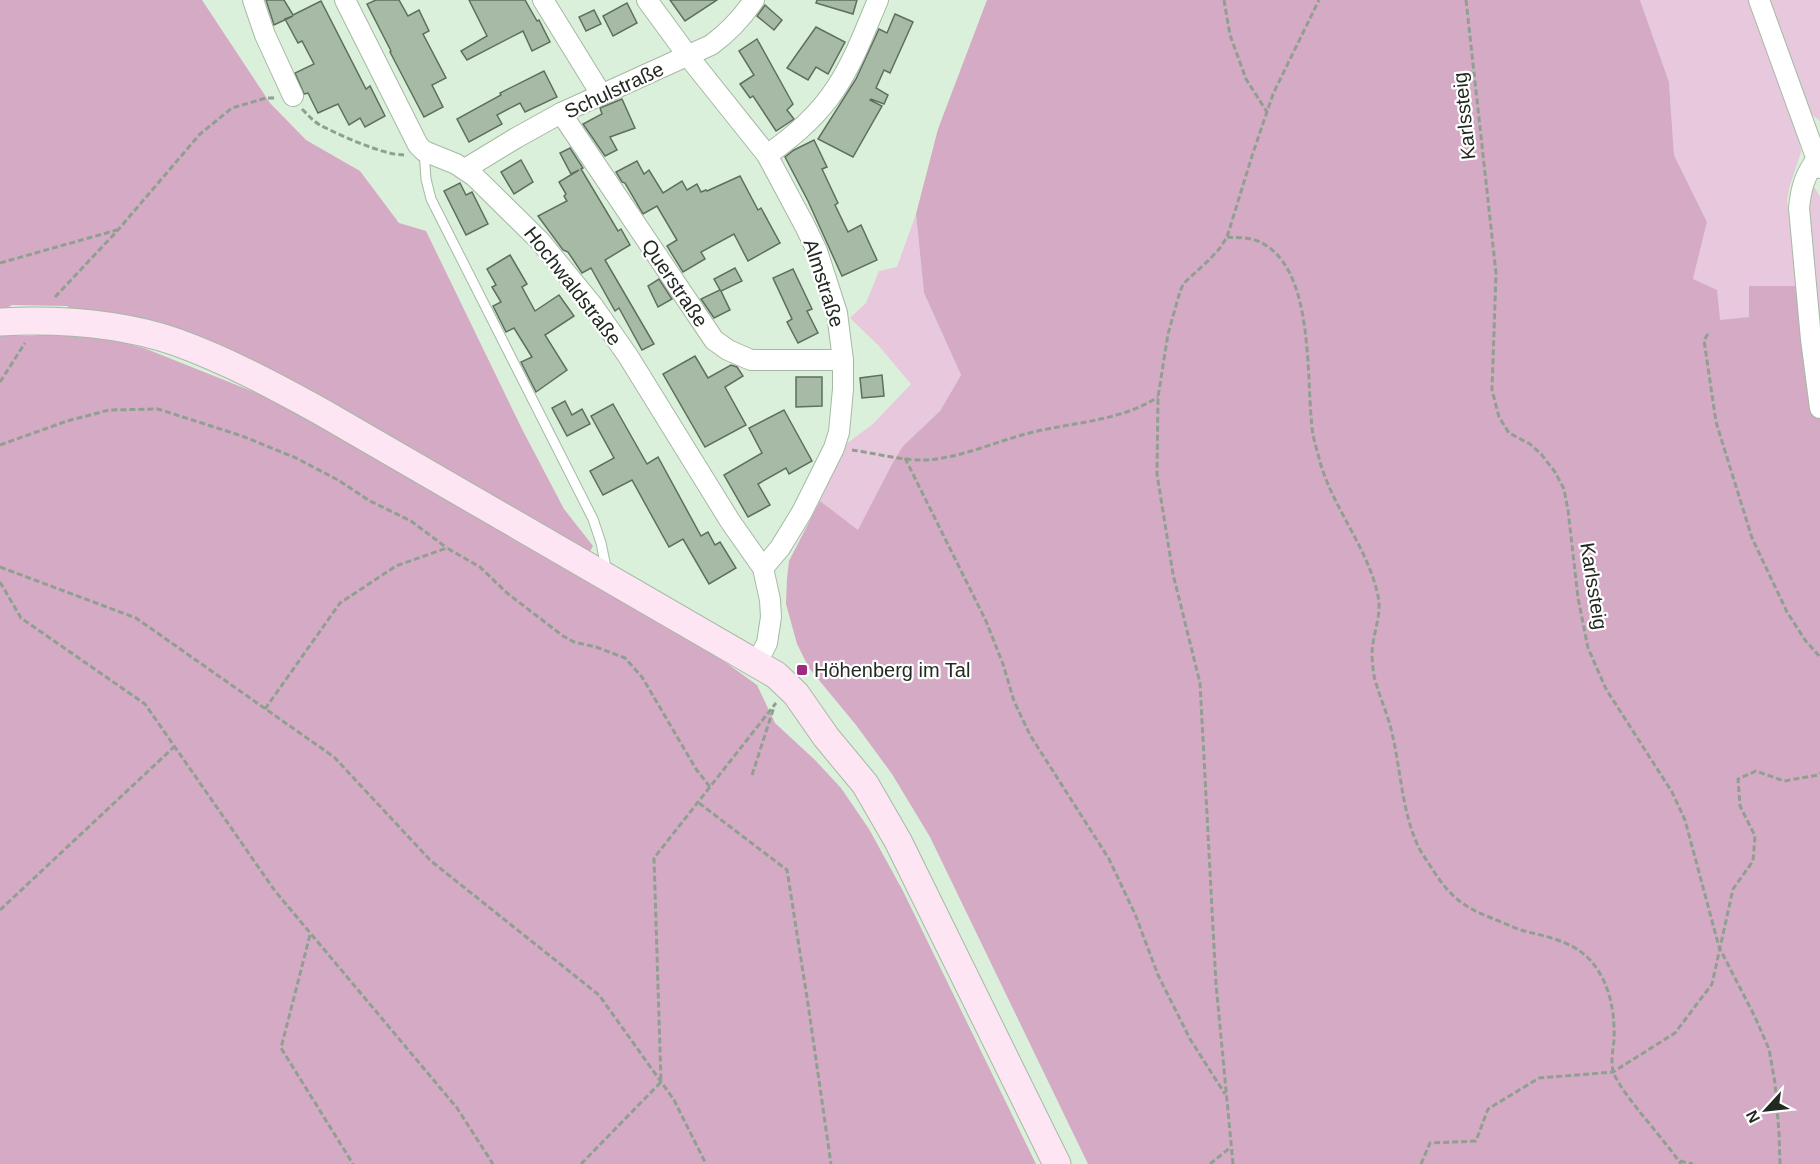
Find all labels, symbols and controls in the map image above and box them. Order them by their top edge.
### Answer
street label: Schulstraße [561,57,667,123]
street label: Karlssteig [1448,71,1480,161]
street label: Hochwaldstraße [520,222,626,350]
street label: Querstraße [638,235,712,331]
street label: Almstraße [799,236,849,330]
street label: Karlssteig [1576,541,1612,631]
place label: Höhenberg im Tal [814,659,970,681]
marker: Höhenberg im Tal [795,663,809,677]
north arrow [1736,1080,1796,1140]
text: N [1743,1108,1763,1126]

